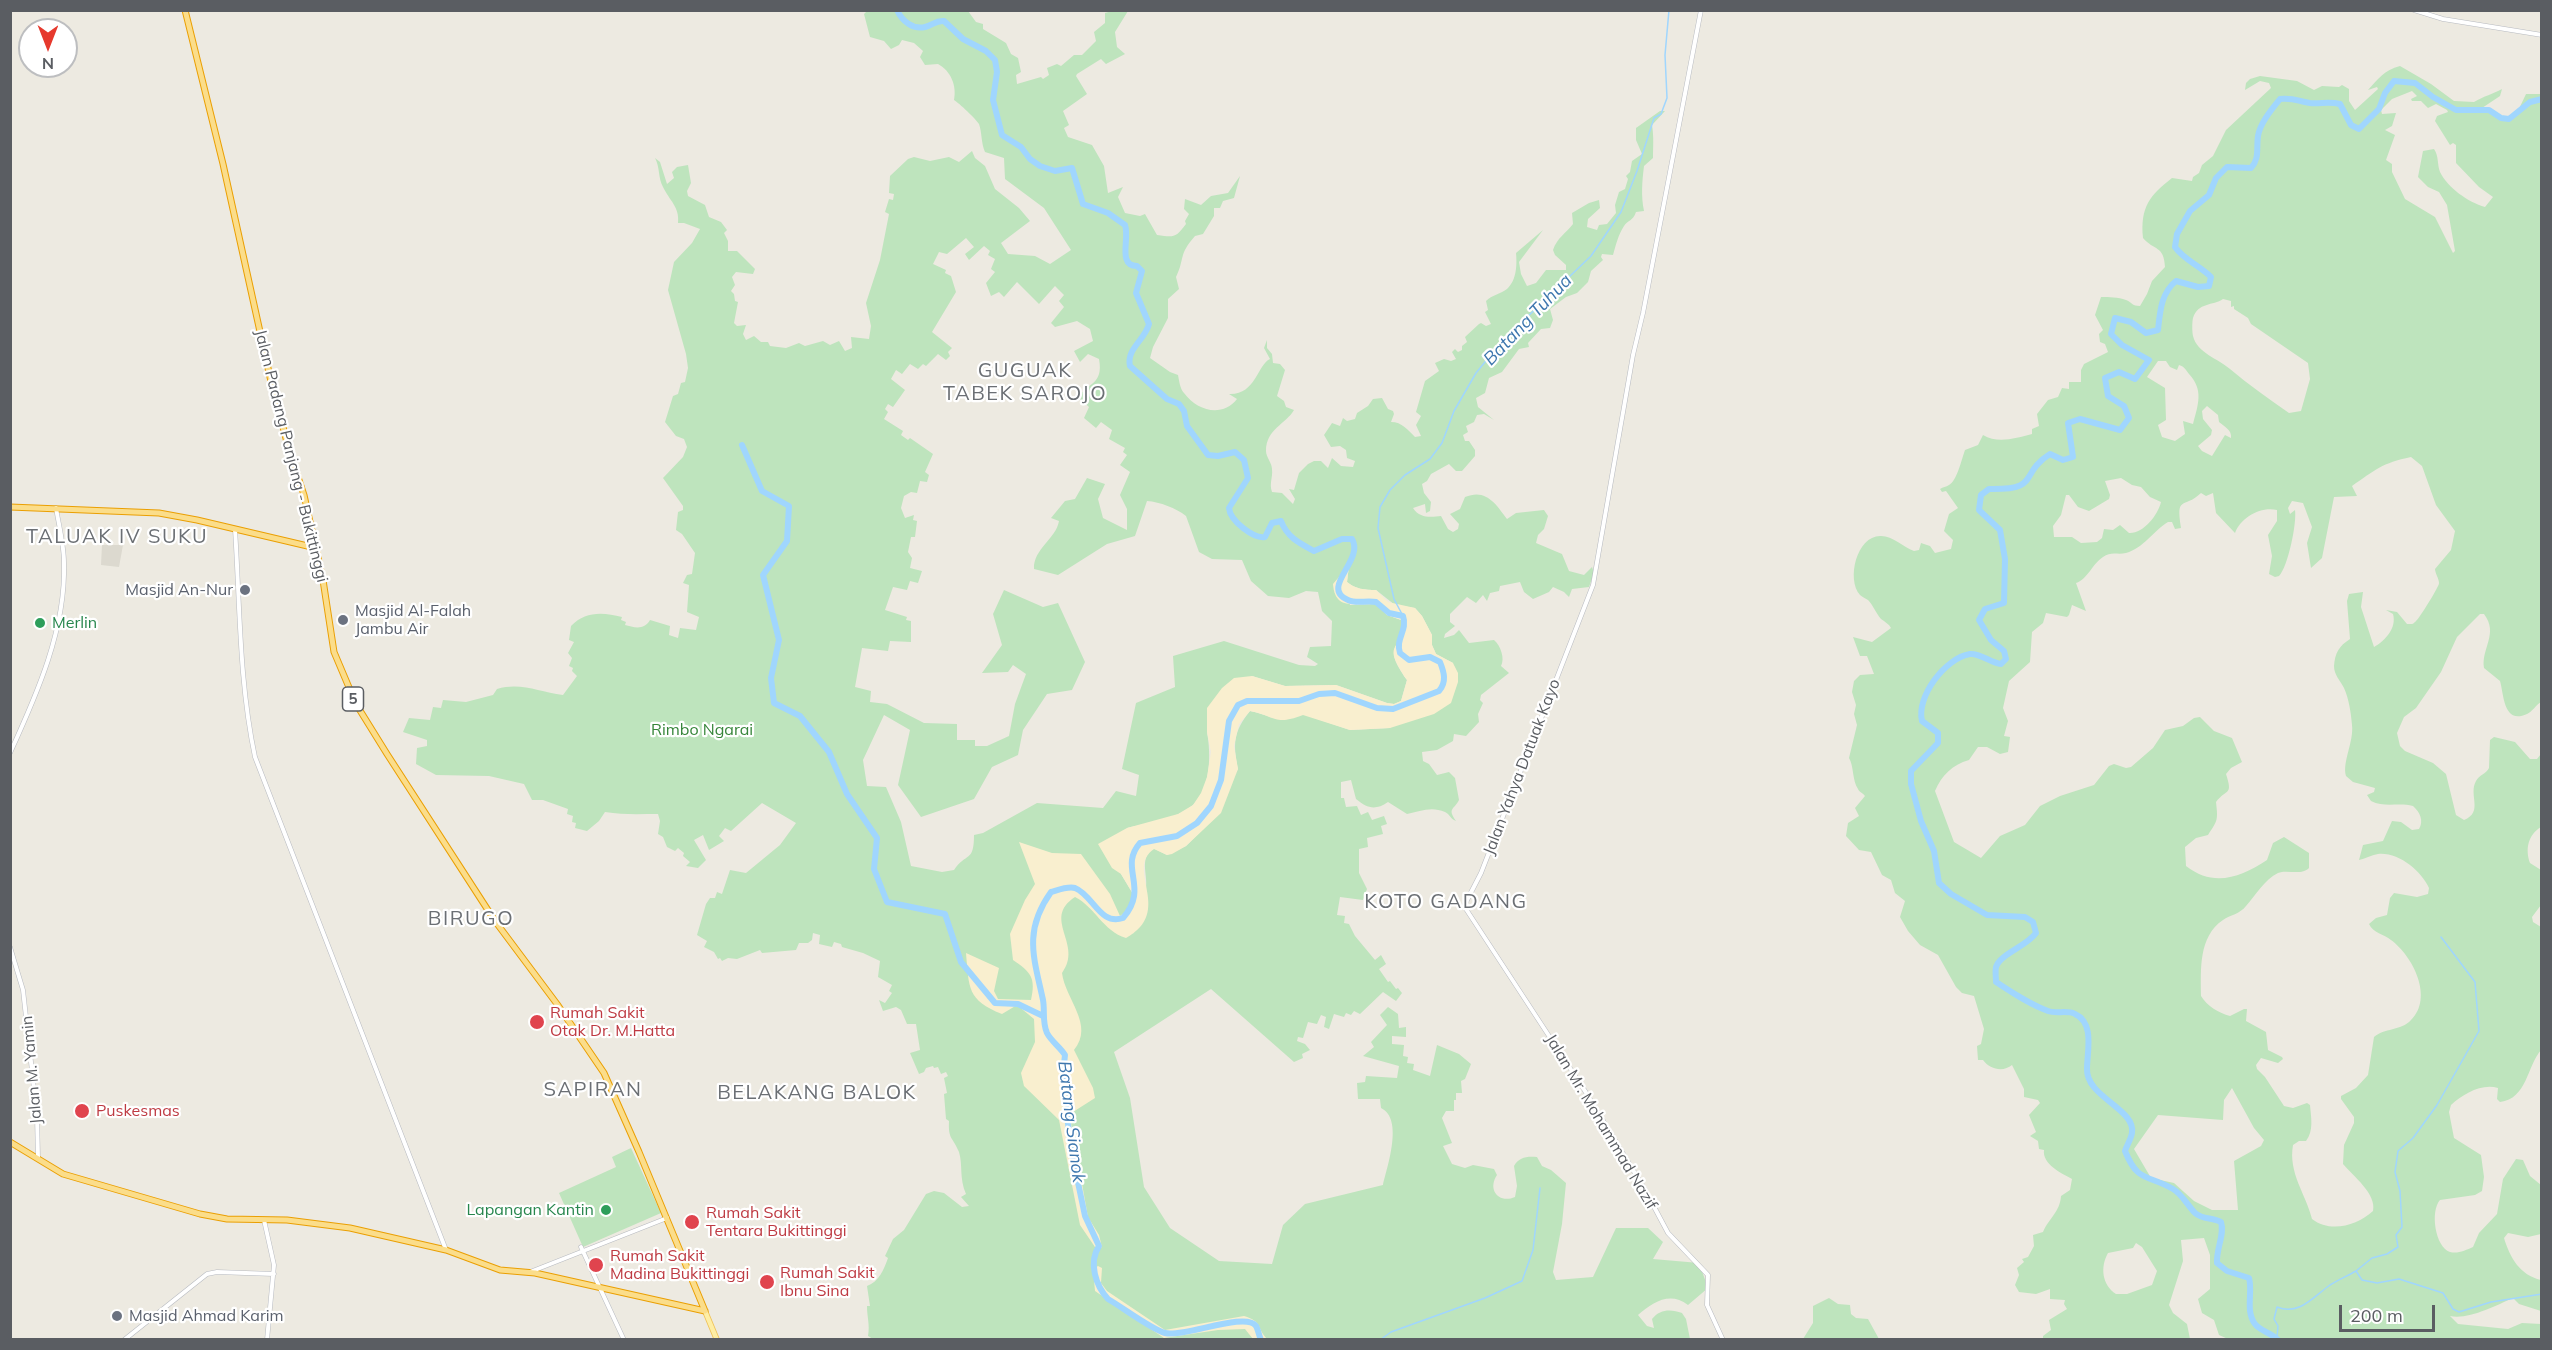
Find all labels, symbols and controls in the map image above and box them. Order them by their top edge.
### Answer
north arrow [18,18,78,78]
text: N [42,54,54,74]
water label: Batang Tuhua [1479,270,1577,370]
street label: Jalan Padang Panjang - Bukittinggi [250,328,332,584]
district label: GUGUAK TABEK SAROJO [943,359,1107,406]
district label: TALUAK IV SUKU [26,525,208,549]
place label: Masjid An-Nur [125,580,233,600]
marker: Masjid An-Nur [238,583,252,597]
place label: Masjid Al-Falah Jambu Air [355,601,471,639]
place label: Merlin [52,613,97,633]
marker: Masjid Al-Falah Jambu Air [336,613,350,627]
marker: Merlin [33,616,47,630]
street label: Jalan Yahya Datuak Kayo [1480,676,1564,858]
road number: 5 [342,687,364,711]
park label: Rimbo Ngarai [651,720,753,740]
district label: KOTO GADANG [1364,890,1528,914]
district label: BIRUGO [428,907,514,931]
place label: Rumah Sakit Otak Dr. M.Hatta [550,1003,675,1041]
marker: Rumah Sakit Otak Dr. M.Hatta [528,1013,546,1031]
street label: Jalan M. Yamin [18,1015,46,1125]
street label: Jalan Mr. Mohammad Nazif [1541,1031,1661,1213]
water label: Batang Sianok [1053,1060,1089,1184]
district label: SAPIRAN [543,1078,643,1102]
district label: BELAKANG BALOK [717,1081,917,1105]
place label: Puskesmas [96,1101,180,1121]
marker: Puskesmas [73,1102,91,1120]
place label: Lapangan Kantin [466,1200,594,1220]
marker: Lapangan Kantin [599,1203,613,1217]
place label: Rumah Sakit Tentara Bukittinggi [706,1203,847,1241]
marker: Rumah Sakit Tentara Bukittinggi [683,1213,701,1231]
place label: Rumah Sakit Madina Bukittinggi [610,1246,749,1284]
marker: Rumah Sakit Madina Bukittinggi [587,1256,605,1274]
place label: Rumah Sakit Ibnu Sina [780,1263,875,1301]
marker: Rumah Sakit Ibnu Sina [758,1273,776,1291]
scale bar [2342,1293,2438,1331]
text: 200 m [2350,1304,2403,1327]
place label: Masjid Ahmad Karim [129,1306,284,1326]
marker: Masjid Ahmad Karim [110,1309,124,1323]

